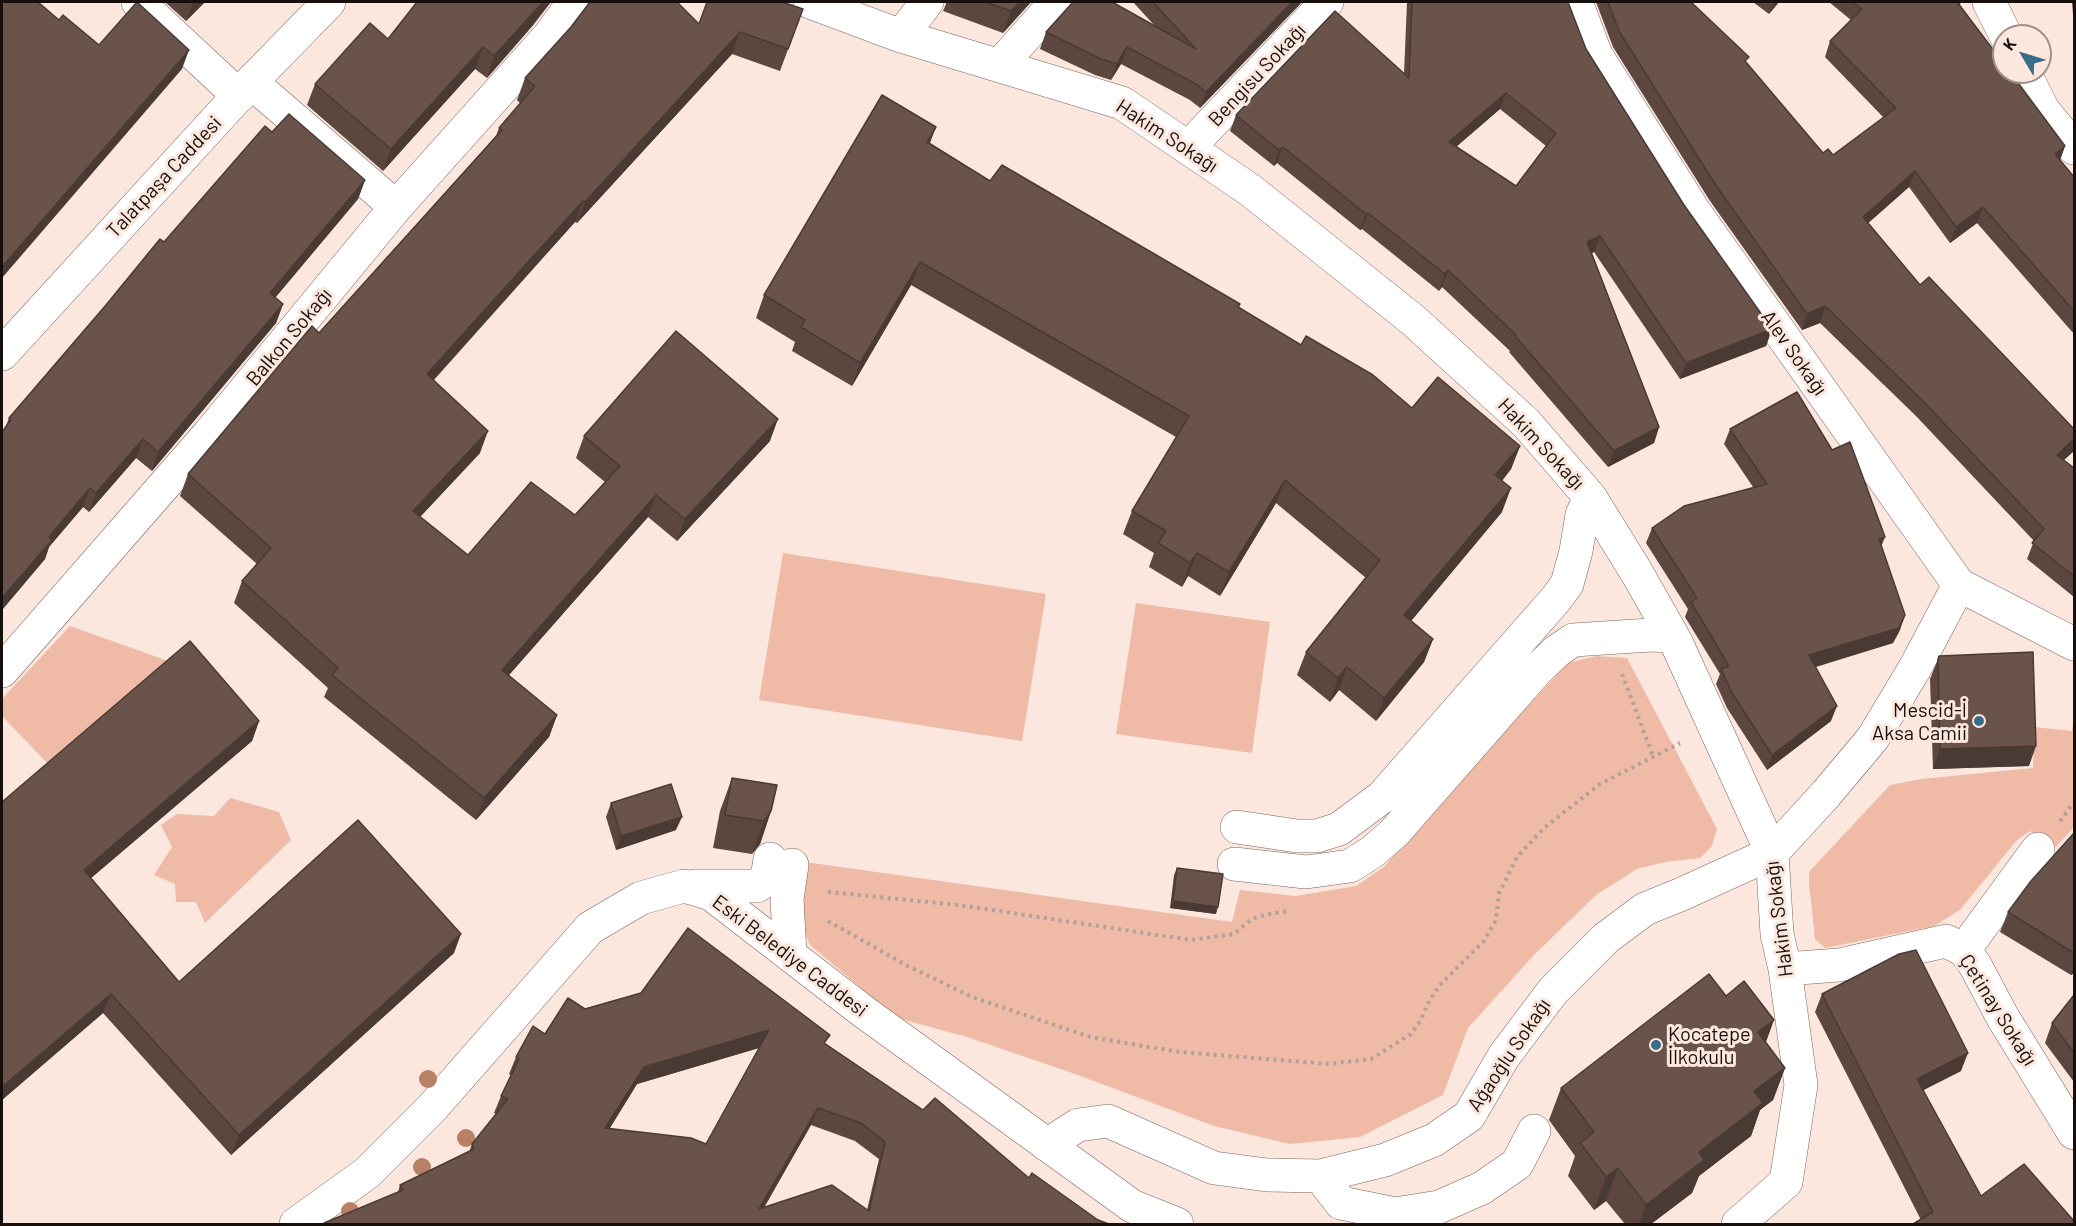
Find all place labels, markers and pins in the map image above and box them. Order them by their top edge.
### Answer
place label: Mescid-İ Aksa Camii [1872,698,1967,745]
marker: Mescid-İ Aksa Camii [1972,714,1986,728]
place label: Kocatepe İlkokulu [1668,1022,1751,1069]
marker: Kocatepe İlkokulu [1649,1038,1663,1052]

